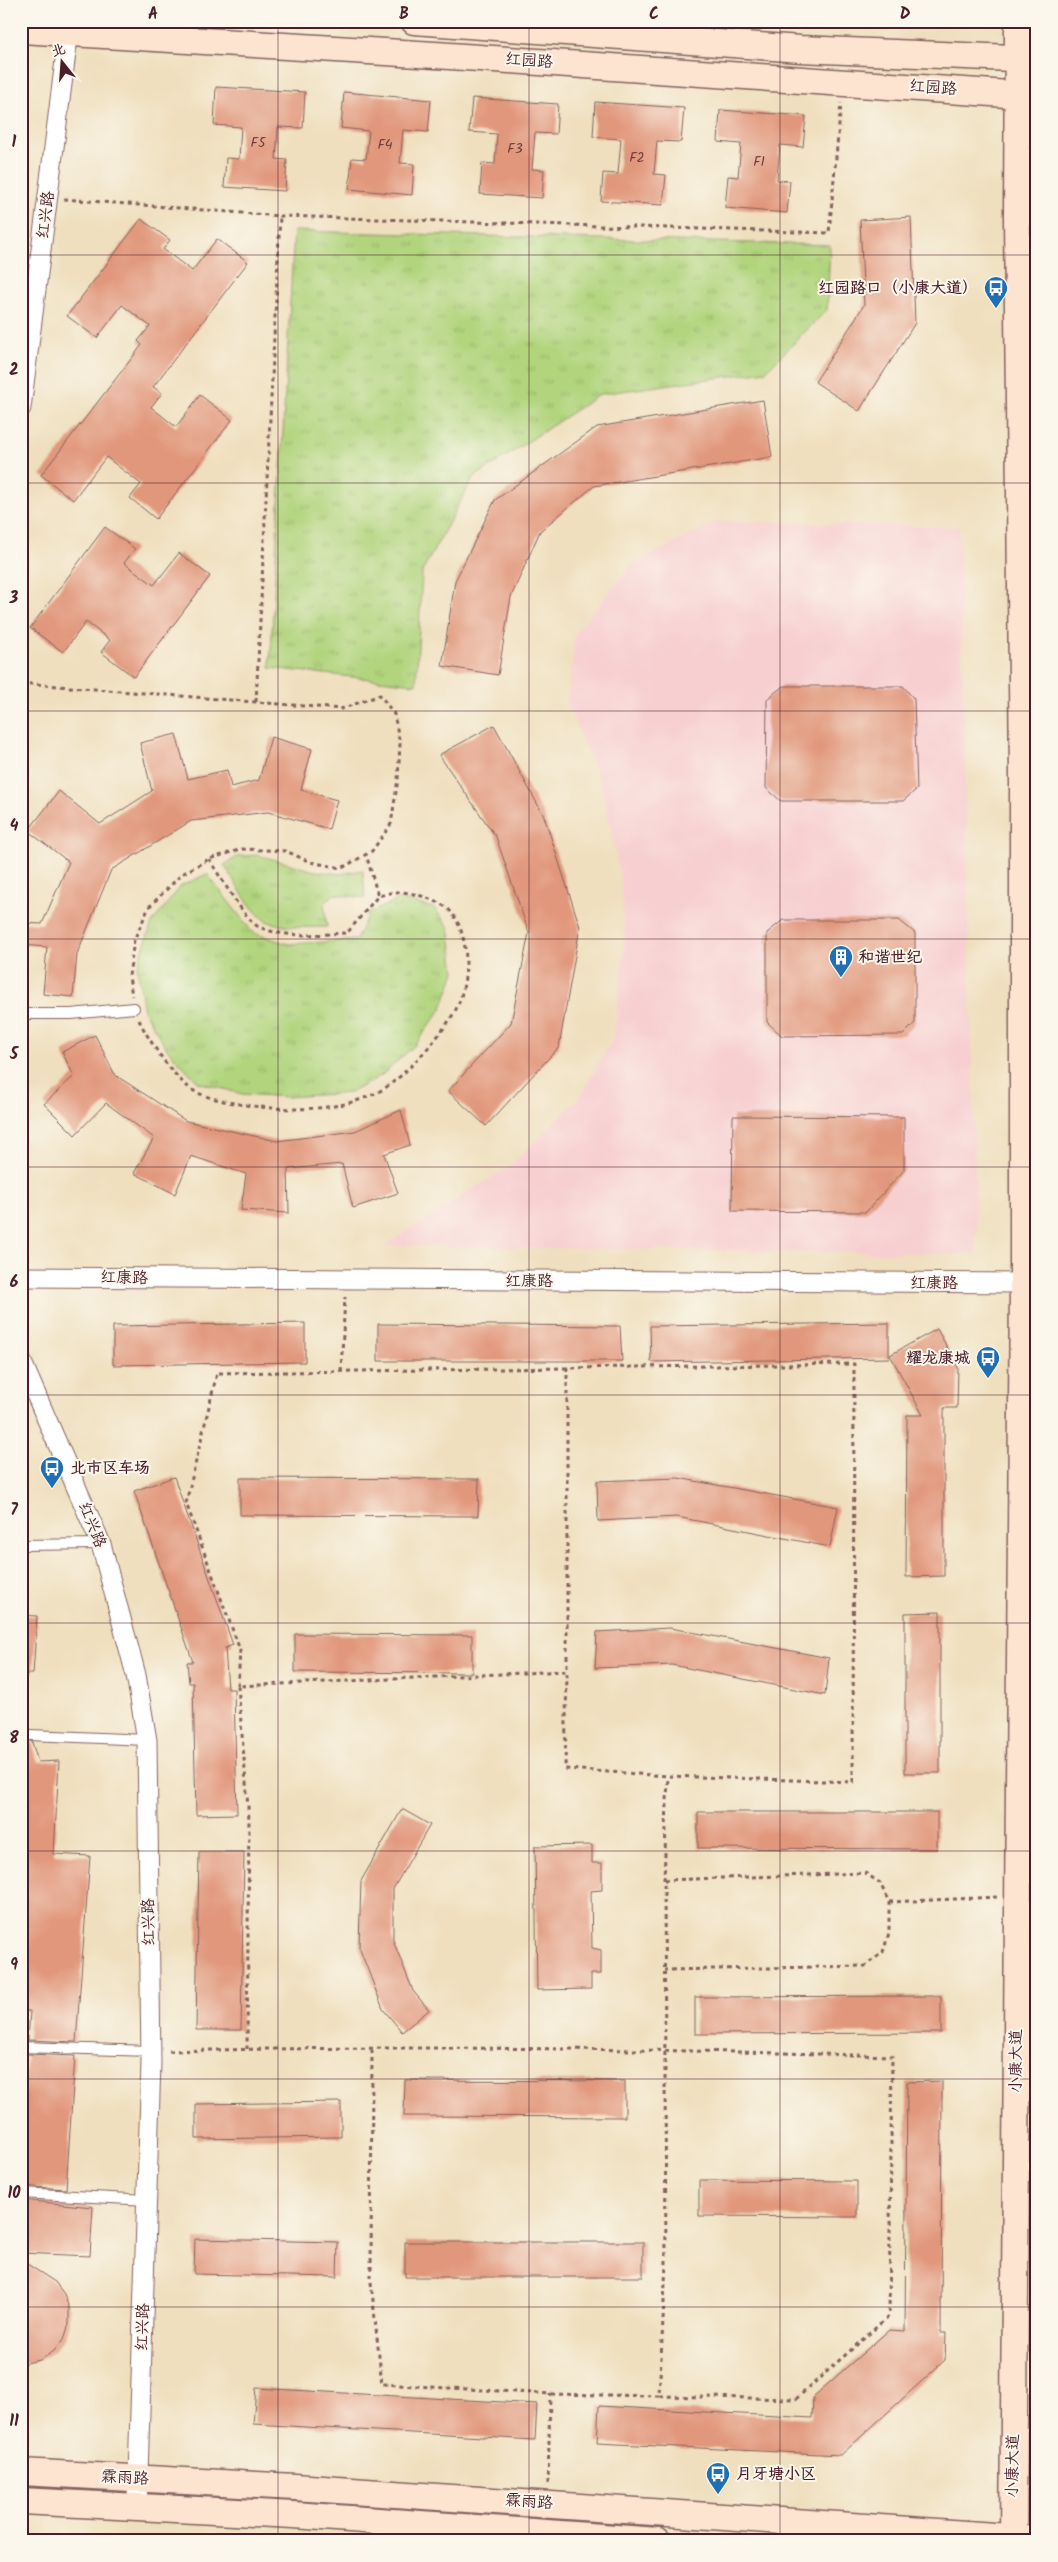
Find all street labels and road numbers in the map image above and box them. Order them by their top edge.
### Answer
street label: 红园路 [504,47,554,75]
street label: 红园路 [908,74,958,102]
street label: 红兴路 [31,190,61,240]
street label: 红康路 [100,1265,148,1291]
street label: 红康路 [505,1269,553,1294]
street label: 红康路 [910,1271,958,1296]
street label: 红兴路 [71,1498,113,1552]
street label: 红兴路 [136,1898,162,1946]
street label: 小康大道 [1004,2029,1029,2093]
street label: 红兴路 [130,2303,156,2351]
street label: 小康大道 [1000,2434,1026,2498]
street label: 霖雨路 [100,2464,150,2492]
street label: 霖雨路 [504,2488,554,2516]

